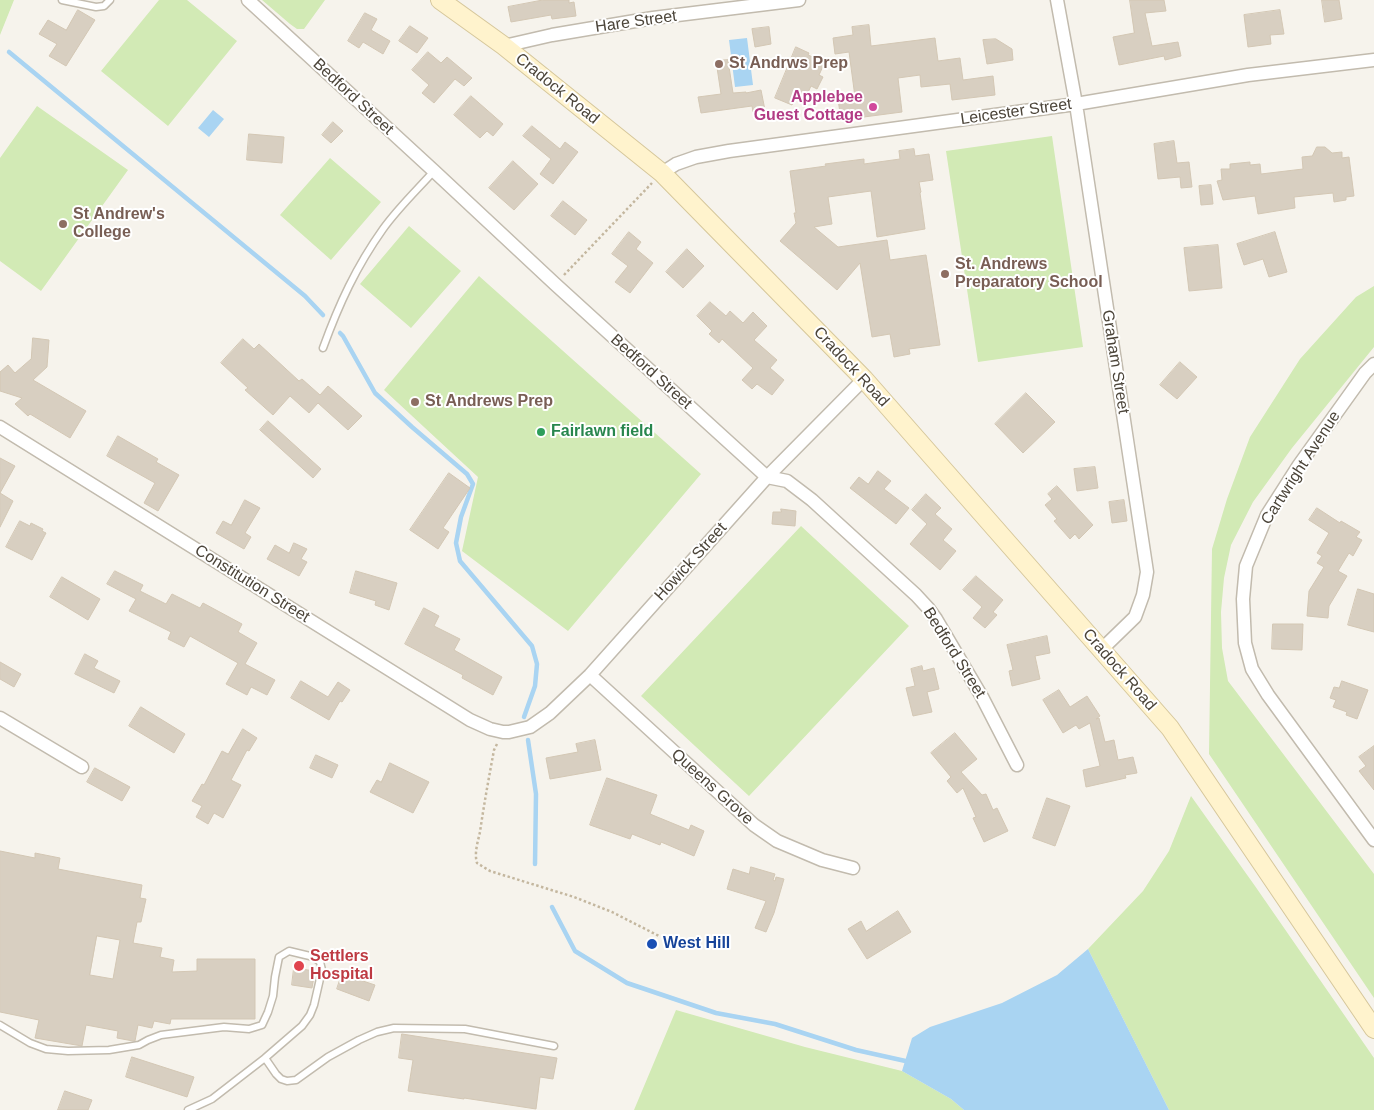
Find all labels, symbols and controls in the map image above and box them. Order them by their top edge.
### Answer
street label: Hare Street [594,7,678,37]
street label: Cradock Road [511,49,603,129]
place label: St Andrws Prep [729,54,848,74]
street label: Bedford Street [309,55,397,139]
marker: St Andrws Prep [713,58,725,70]
place label: Applebee Guest Cottage [754,88,863,126]
street label: Leicester Street [959,95,1073,129]
marker: Applebee Guest Cottage [867,101,879,113]
place label: St Andrew's College [73,205,165,243]
marker: St Andrew's College [57,218,69,230]
place label: St. Andrews Preparatory School [955,255,1103,293]
marker: St. Andrews Preparatory School [939,268,951,280]
street label: Graham Street [1097,309,1133,415]
street label: Cradock Road [809,323,893,411]
street label: Bedford Street [606,330,696,414]
place label: St Andrews Prep [425,392,553,412]
marker: St Andrews Prep [409,396,421,408]
street label: Cartwright Avenue [1257,408,1345,528]
place label: Fairlawn field [551,422,653,442]
marker: Fairlawn field [535,426,547,438]
street label: Howick Street [651,519,731,605]
street label: Constitution Street [191,541,313,627]
street label: Bedford Street [919,604,989,702]
street label: Cradock Road [1078,625,1160,715]
street label: Queens Grove [667,745,757,829]
place label: West Hill [663,934,730,954]
marker: West Hill [645,937,659,951]
place label: Settlers Hospital [310,947,373,985]
marker: Settlers Hospital [292,959,306,973]

